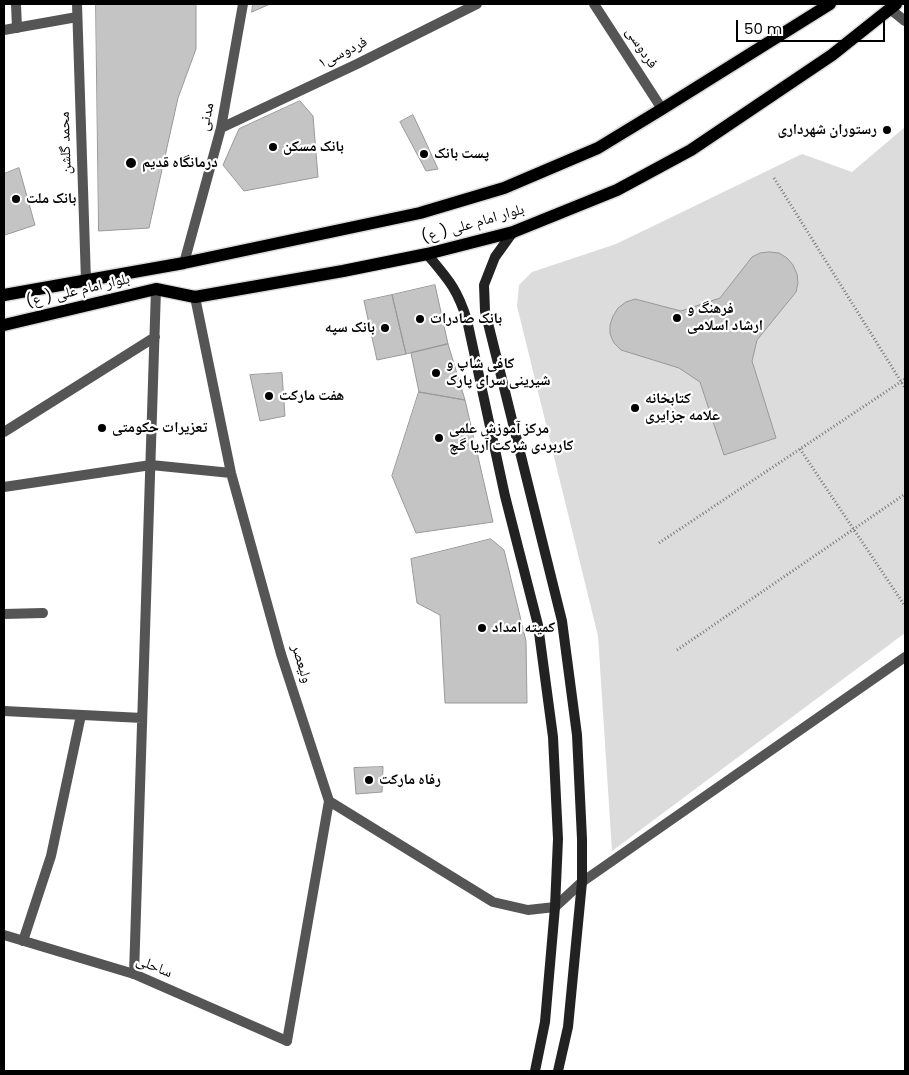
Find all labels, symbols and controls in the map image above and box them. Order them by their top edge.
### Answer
scale bar [739,10,888,42]
text: 50 m [744,18,782,39]
street label: فردوسی [621,24,661,72]
street label: فردوسی۱ [315,33,371,73]
street label: مدنی [195,101,219,133]
street label: محمد گلشن [56,111,76,175]
place label: رستوران شهرداری [778,121,877,139]
marker: رستوران شهرداری [881,124,893,136]
place label: بانک مسکن [283,138,344,156]
marker: بانک مسکن [267,141,279,153]
place label: پست بانک [434,145,489,163]
marker: پست بانک [418,148,430,160]
place label: درمانگاه قدیم [142,154,218,172]
marker: درمانگاه قدیم [124,156,138,170]
place label: بانک ملت [26,190,76,208]
marker: بانک ملت [10,193,22,205]
street label: بلوار امام علی ( ع) [420,201,526,247]
street label: بلوار امام علی ( ع) [24,270,132,312]
place label: فرهنگ و ارشاد اسلامی [687,300,763,335]
place label: بانک صادرات [430,310,502,328]
marker: فرهنگ و ارشاد اسلامی [671,312,683,324]
marker: بانک صادرات [414,313,426,325]
place label: بانک سپه [325,319,375,337]
marker: بانک سپه [379,322,391,334]
place label: کافی شاپ و شیرینی سرای پارک [446,355,551,390]
marker: کافی شاپ و شیرینی سرای پارک [430,367,442,379]
place label: هفت مارکت [279,387,344,405]
marker: هفت مارکت [263,390,275,402]
place label: کتابخانه علامه جزایری [645,390,720,425]
marker: کتابخانه علامه جزایری [629,402,641,414]
place label: تعزیرات حکومتی [112,419,207,437]
place label: مرکز آموزش علمی کاربردی شرکت آریا گچ [449,420,573,455]
marker: تعزیرات حکومتی [96,422,108,434]
marker: مرکز آموزش علمی کاربردی شرکت آریا گچ [433,432,445,444]
place label: کمیته امداد [492,619,555,637]
marker: کمیته امداد [476,622,488,634]
street label: ولیعصر [287,642,315,686]
place label: رفاه مارکت [379,771,441,789]
marker: رفاه مارکت [363,774,375,786]
street label: ساحلی [133,952,175,982]

